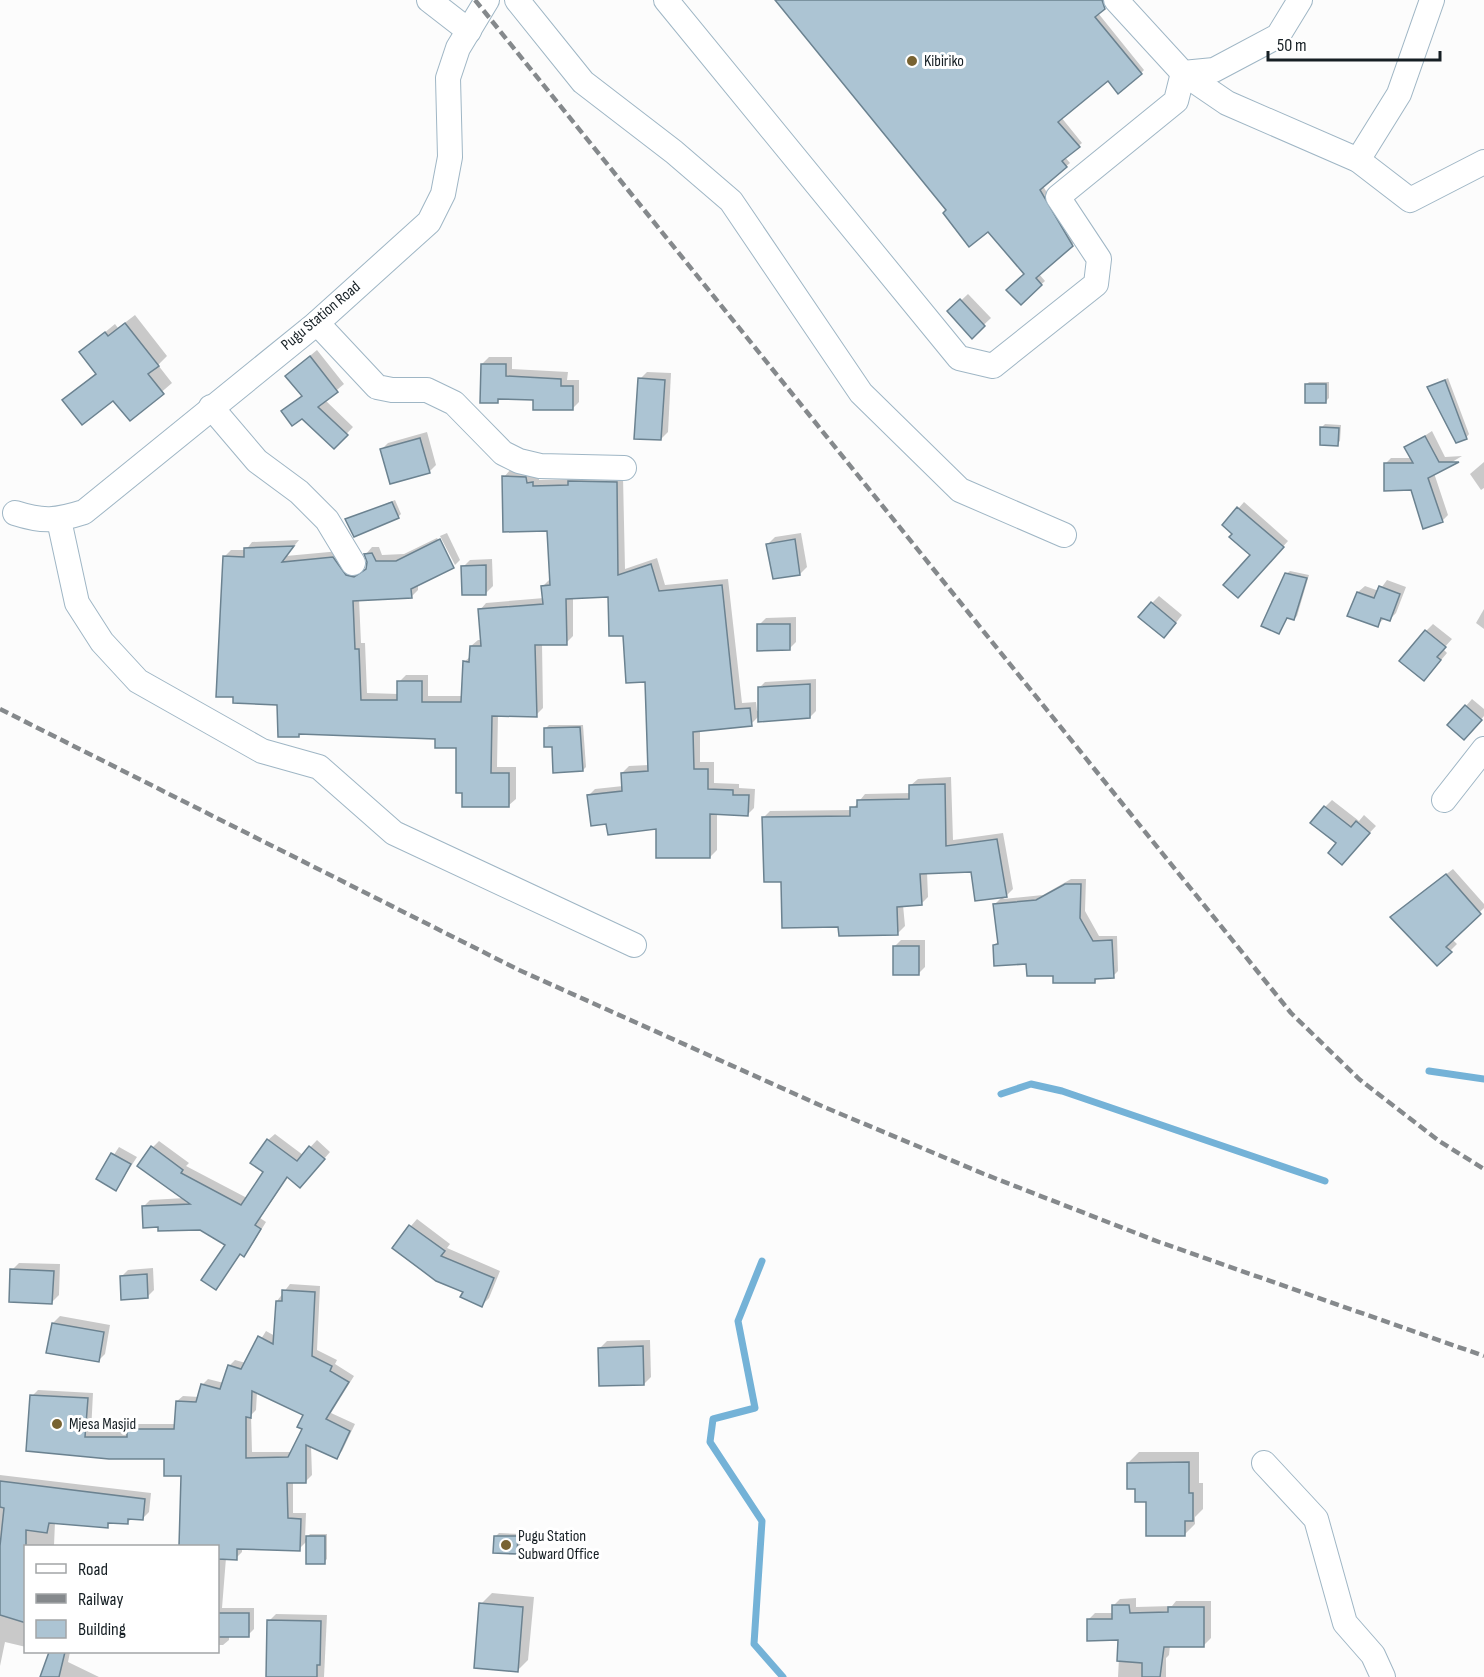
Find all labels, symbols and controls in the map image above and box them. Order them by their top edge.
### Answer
scale bar [1268,24,1440,62]
text: 50 m [1277,35,1307,56]
place label: Kibiriko [924,52,964,71]
marker: Kibiriko [905,54,919,68]
street label: Pugu Station Road [278,277,364,355]
place label: Mjesa Masjid [69,1415,136,1434]
marker: Mjesa Masjid [50,1417,64,1431]
place label: Pugu Station Subward Office [518,1527,599,1564]
marker: Pugu Station Subward Office [499,1538,513,1552]
legend [24,1545,219,1653]
text: Road [78,1559,108,1580]
text: Railway [78,1589,123,1610]
text: Building [78,1619,126,1640]

